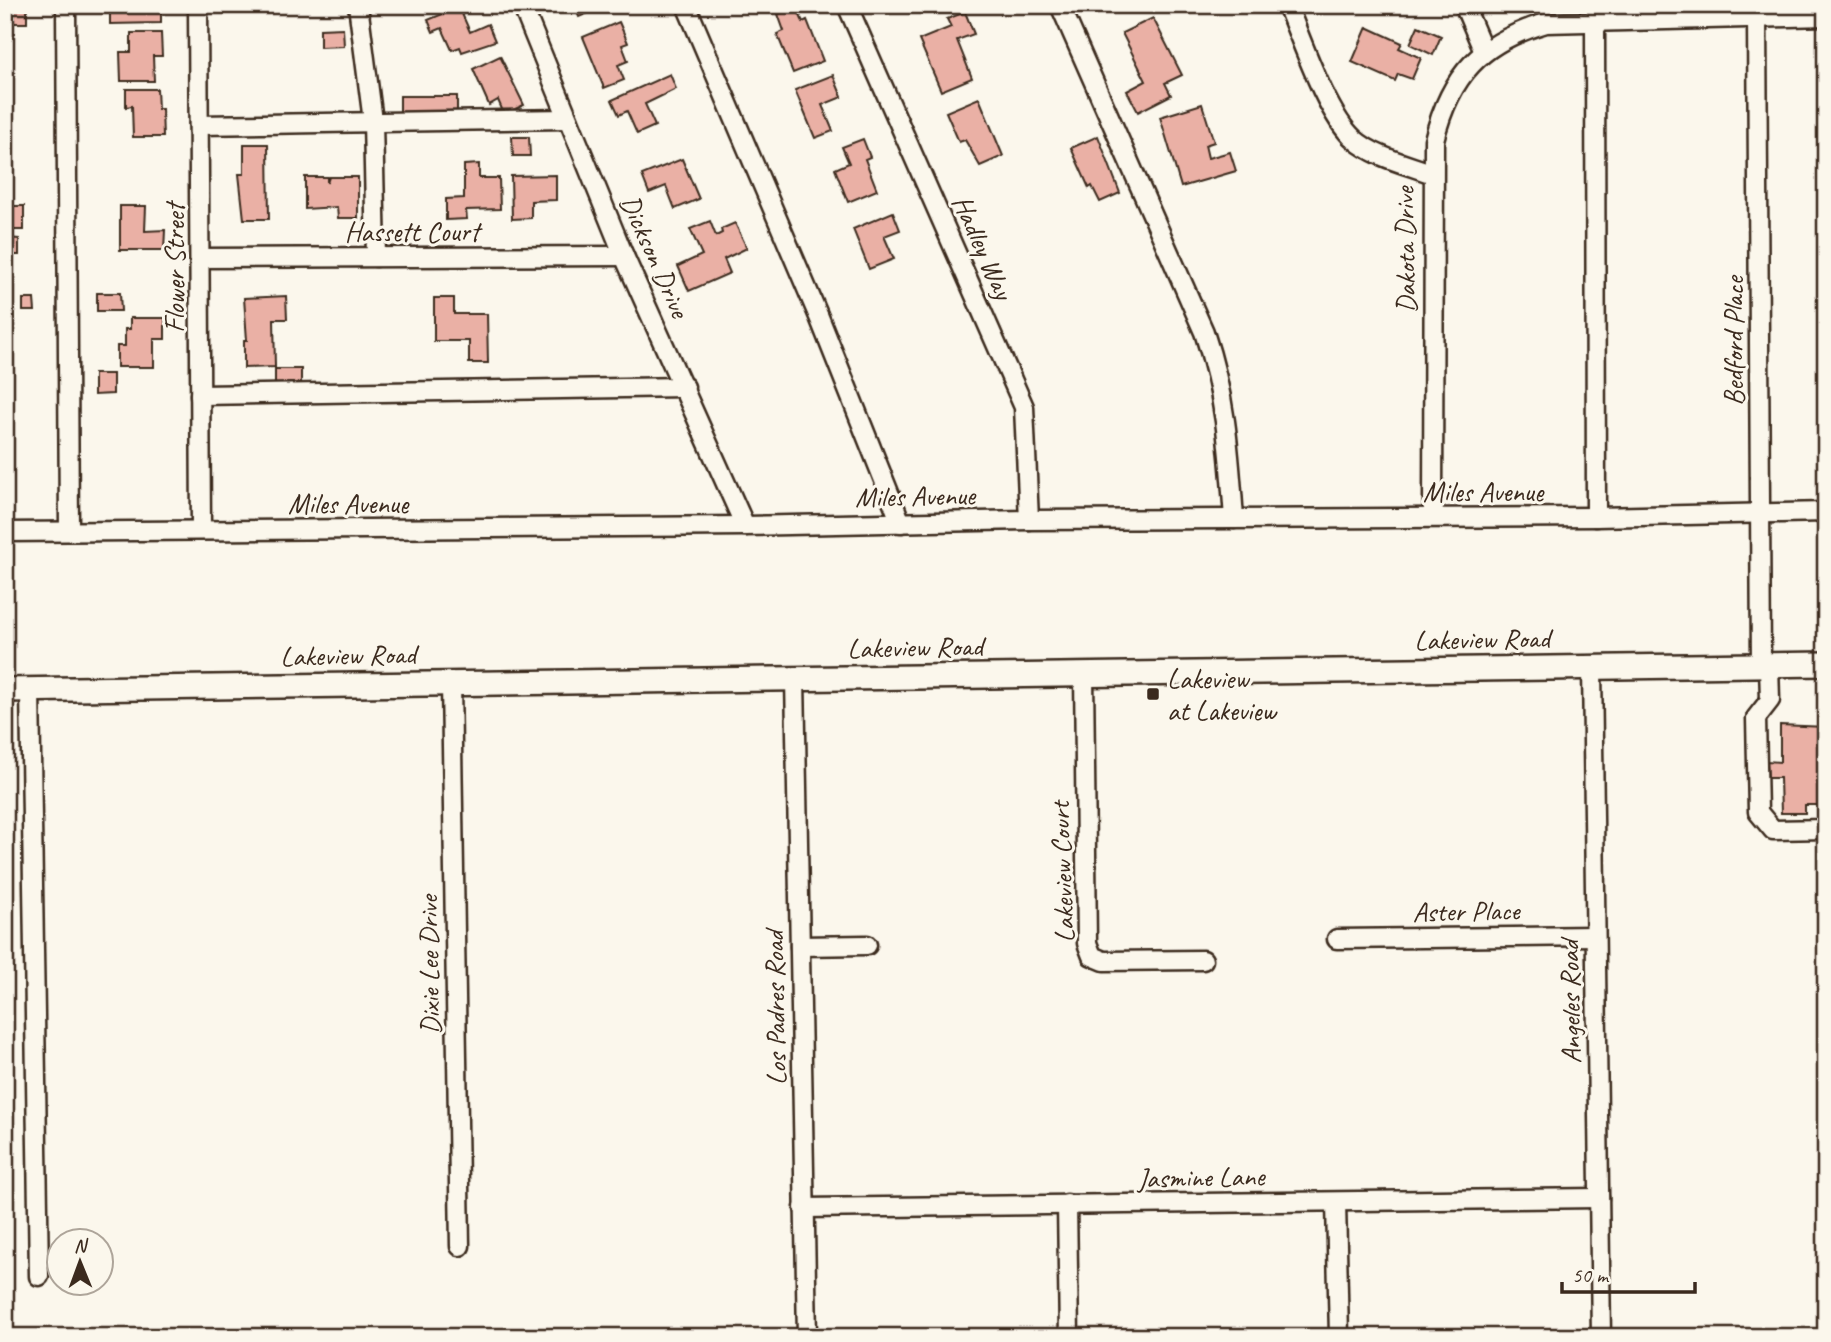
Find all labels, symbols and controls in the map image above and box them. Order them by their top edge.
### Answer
street label: Dakota Drive [1386,185,1424,313]
street label: Dickson Drive [612,189,698,325]
street label: Hadley Way [945,189,1022,307]
street label: Flower Street [157,200,192,333]
street label: Hassett Court [345,214,483,249]
street label: Bedford Place [1716,274,1751,406]
street label: Miles Avenue [1423,474,1545,509]
street label: Miles Avenue [855,477,977,515]
street label: Miles Avenue [288,486,410,521]
street label: Lakeview Road [1414,620,1554,658]
street label: Lakeview Road [847,628,987,666]
street label: Lakeview Road [280,636,420,674]
place label: Lakeview at Lakeview [1167,661,1278,728]
marker: Lakeview at Lakeview [1145,686,1161,702]
street label: Lakeview Court [1042,798,1082,943]
street label: Dixie Lee Drive [410,893,448,1035]
street label: Aster Place [1412,893,1522,929]
street label: Los Padres Road [756,927,794,1085]
street label: Angeles Road [1551,936,1589,1064]
street label: Jasmine Lane [1135,1158,1267,1196]
north arrow [46,1226,116,1296]
text: N [74,1234,89,1258]
scale bar [1562,1251,1694,1295]
text: 50 m [1572,1262,1610,1288]

